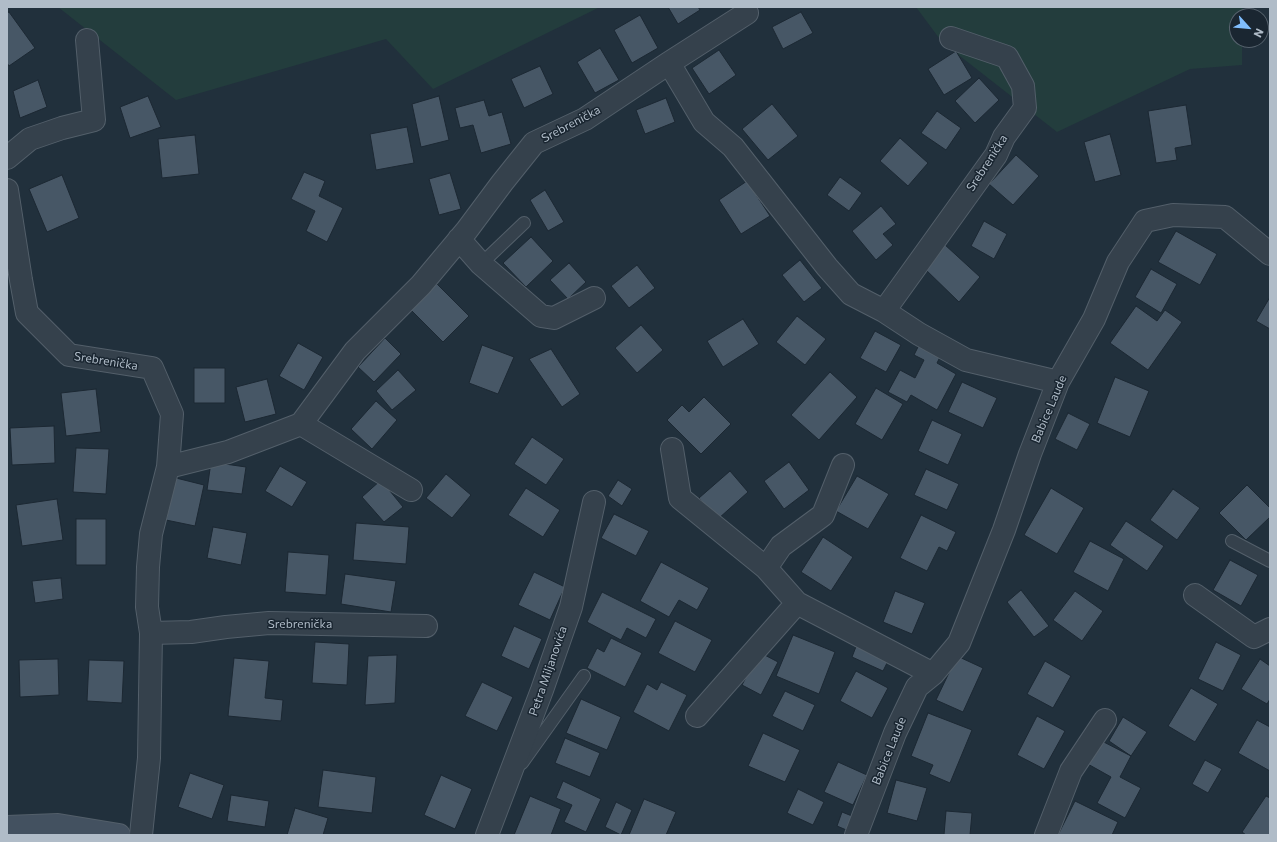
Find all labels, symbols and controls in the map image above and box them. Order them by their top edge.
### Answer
north arrow [1229,8,1269,48]
text: N [1252,27,1267,40]
street label: Srebrenička [539,102,603,146]
street label: Srebrenička [963,132,1011,194]
street label: Srebrenička [73,349,139,373]
street label: Babice Laude [1028,373,1070,445]
street label: Srebrenička [268,617,332,631]
street label: Petra Miljanovića [526,624,570,718]
street label: Babice Laude [869,715,909,787]

